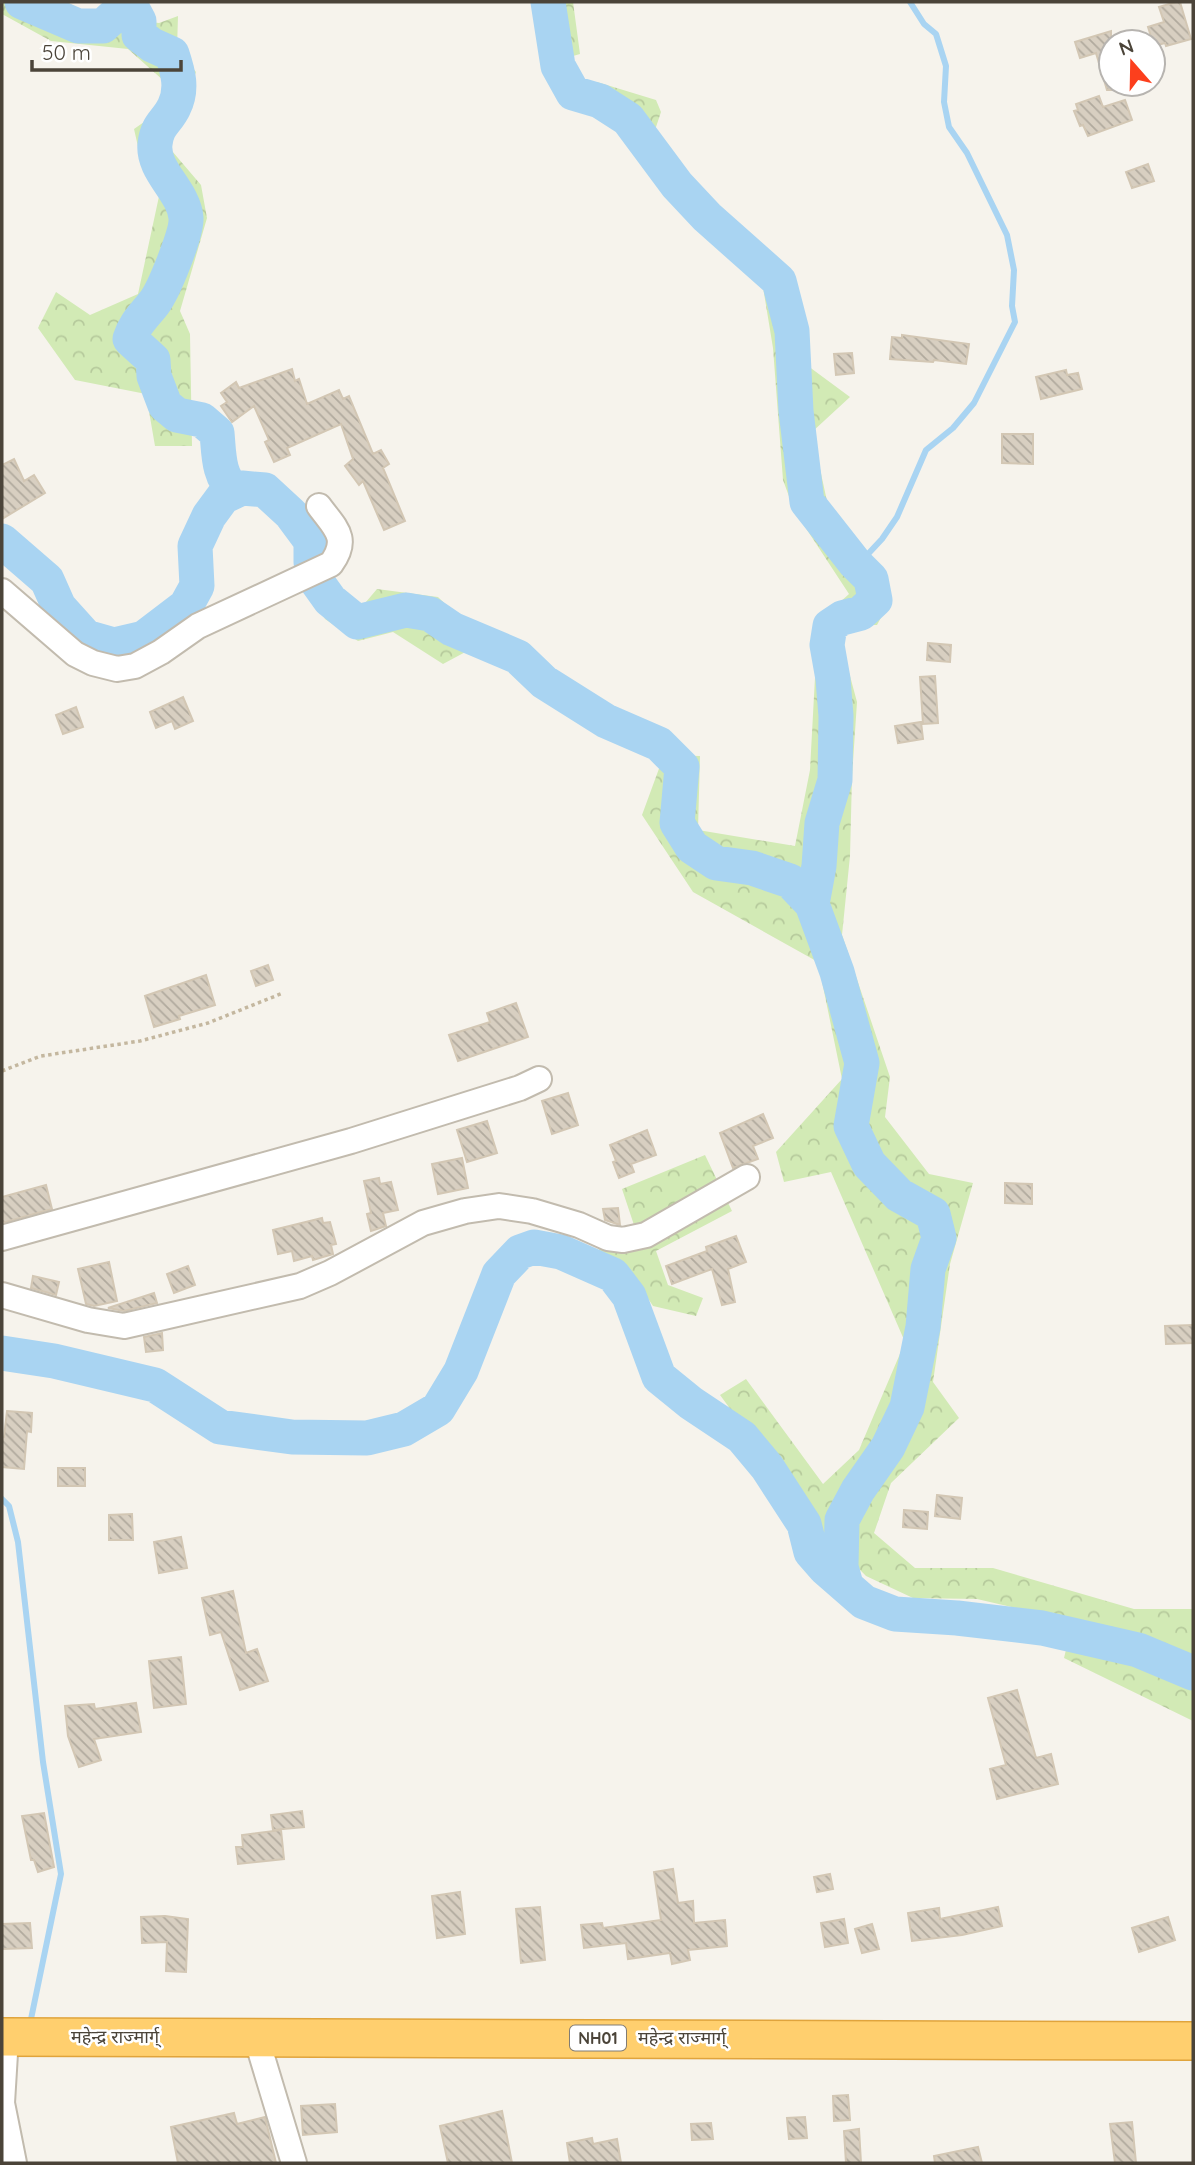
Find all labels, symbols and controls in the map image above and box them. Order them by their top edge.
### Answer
scale bar [32,28,180,72]
north arrow [1097,28,1167,98]
text: N [1116,33,1137,61]
text: 50 m [42,39,91,65]
street label: महेन्द्र राज्मार्ग् [71,2025,162,2048]
road number: NH01 [570,2026,626,2050]
street label: महेन्द्र राज्मार्ग् [638,2026,729,2049]

